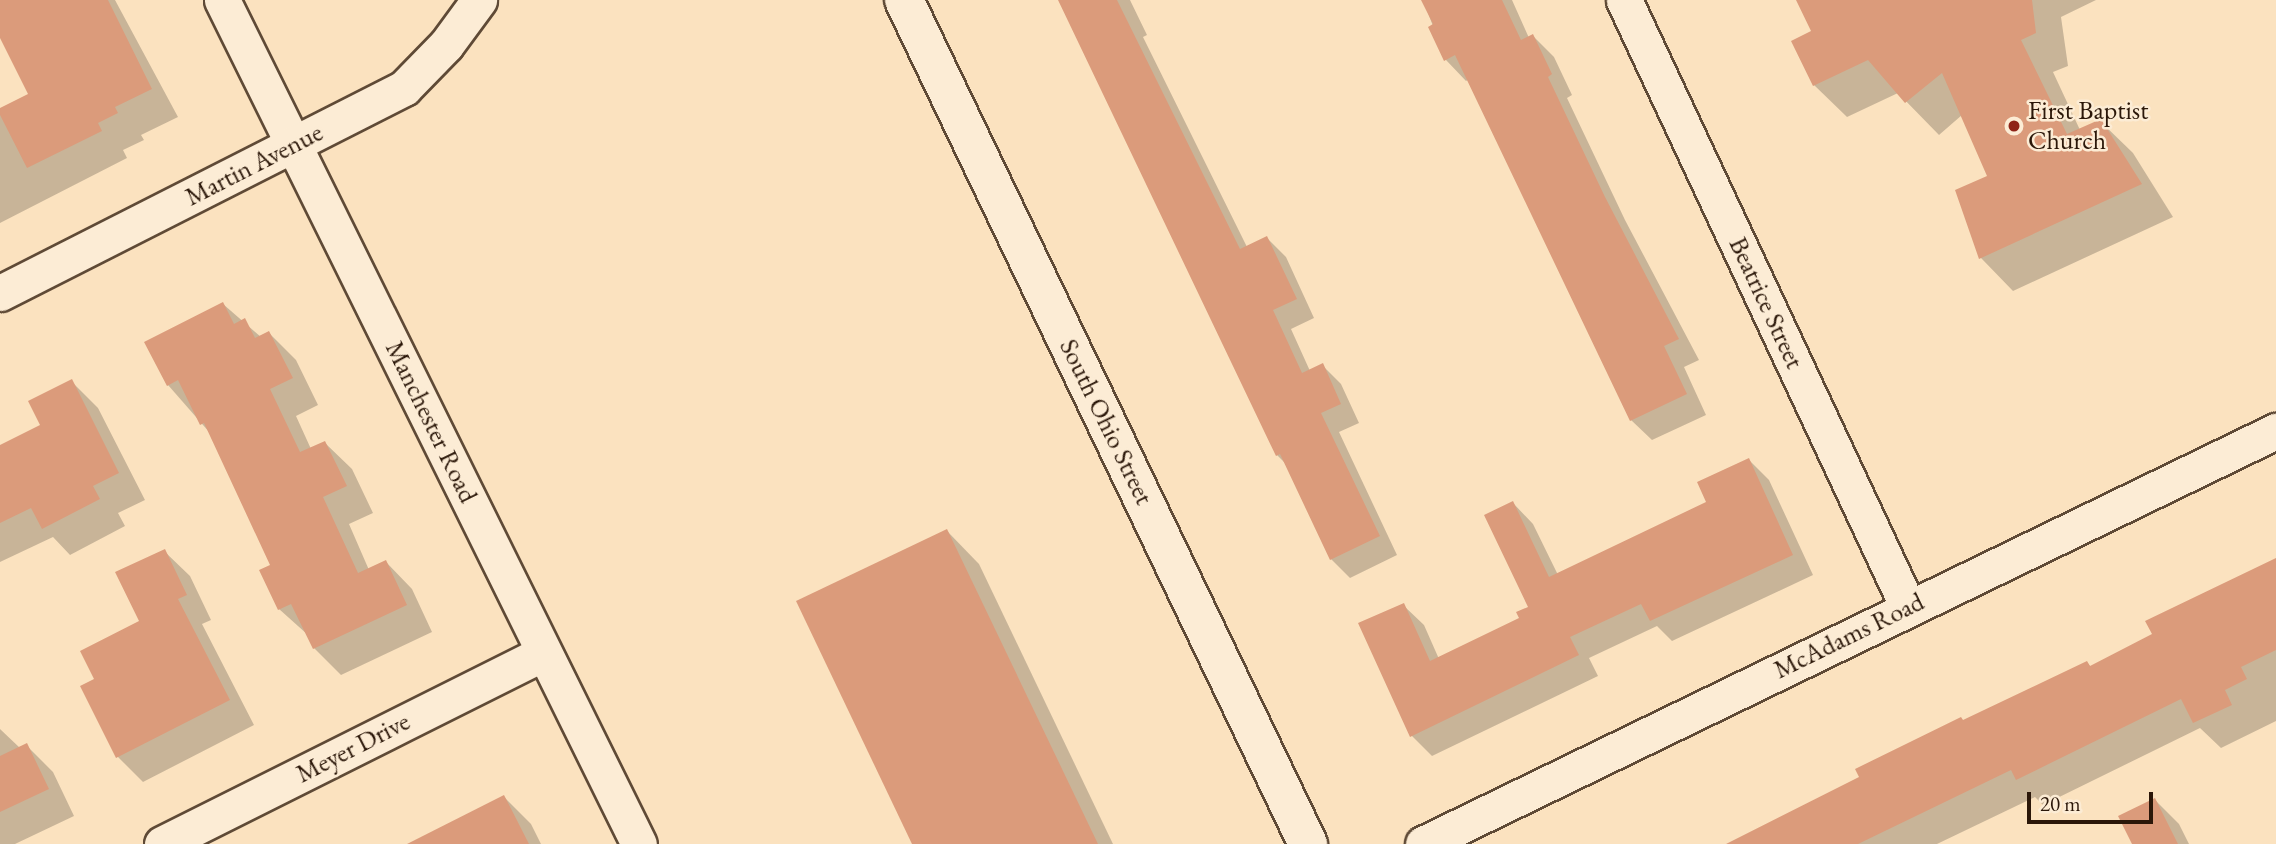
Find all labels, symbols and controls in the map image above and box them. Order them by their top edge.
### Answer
place label: First Baptist Church [2028,95,2148,156]
street label: Martin Avenue [180,117,328,213]
marker: First Baptist Church [2006,118,2022,134]
street label: Beatrice Street [1722,232,1810,374]
street label: South Ohio Street [1052,334,1160,510]
street label: Manchester Road [378,336,484,508]
street label: McAdams Road [1769,586,1929,686]
street label: Meyer Drive [291,706,415,790]
scale bar [2031,778,2157,822]
text: 20 m [2040,790,2081,817]

